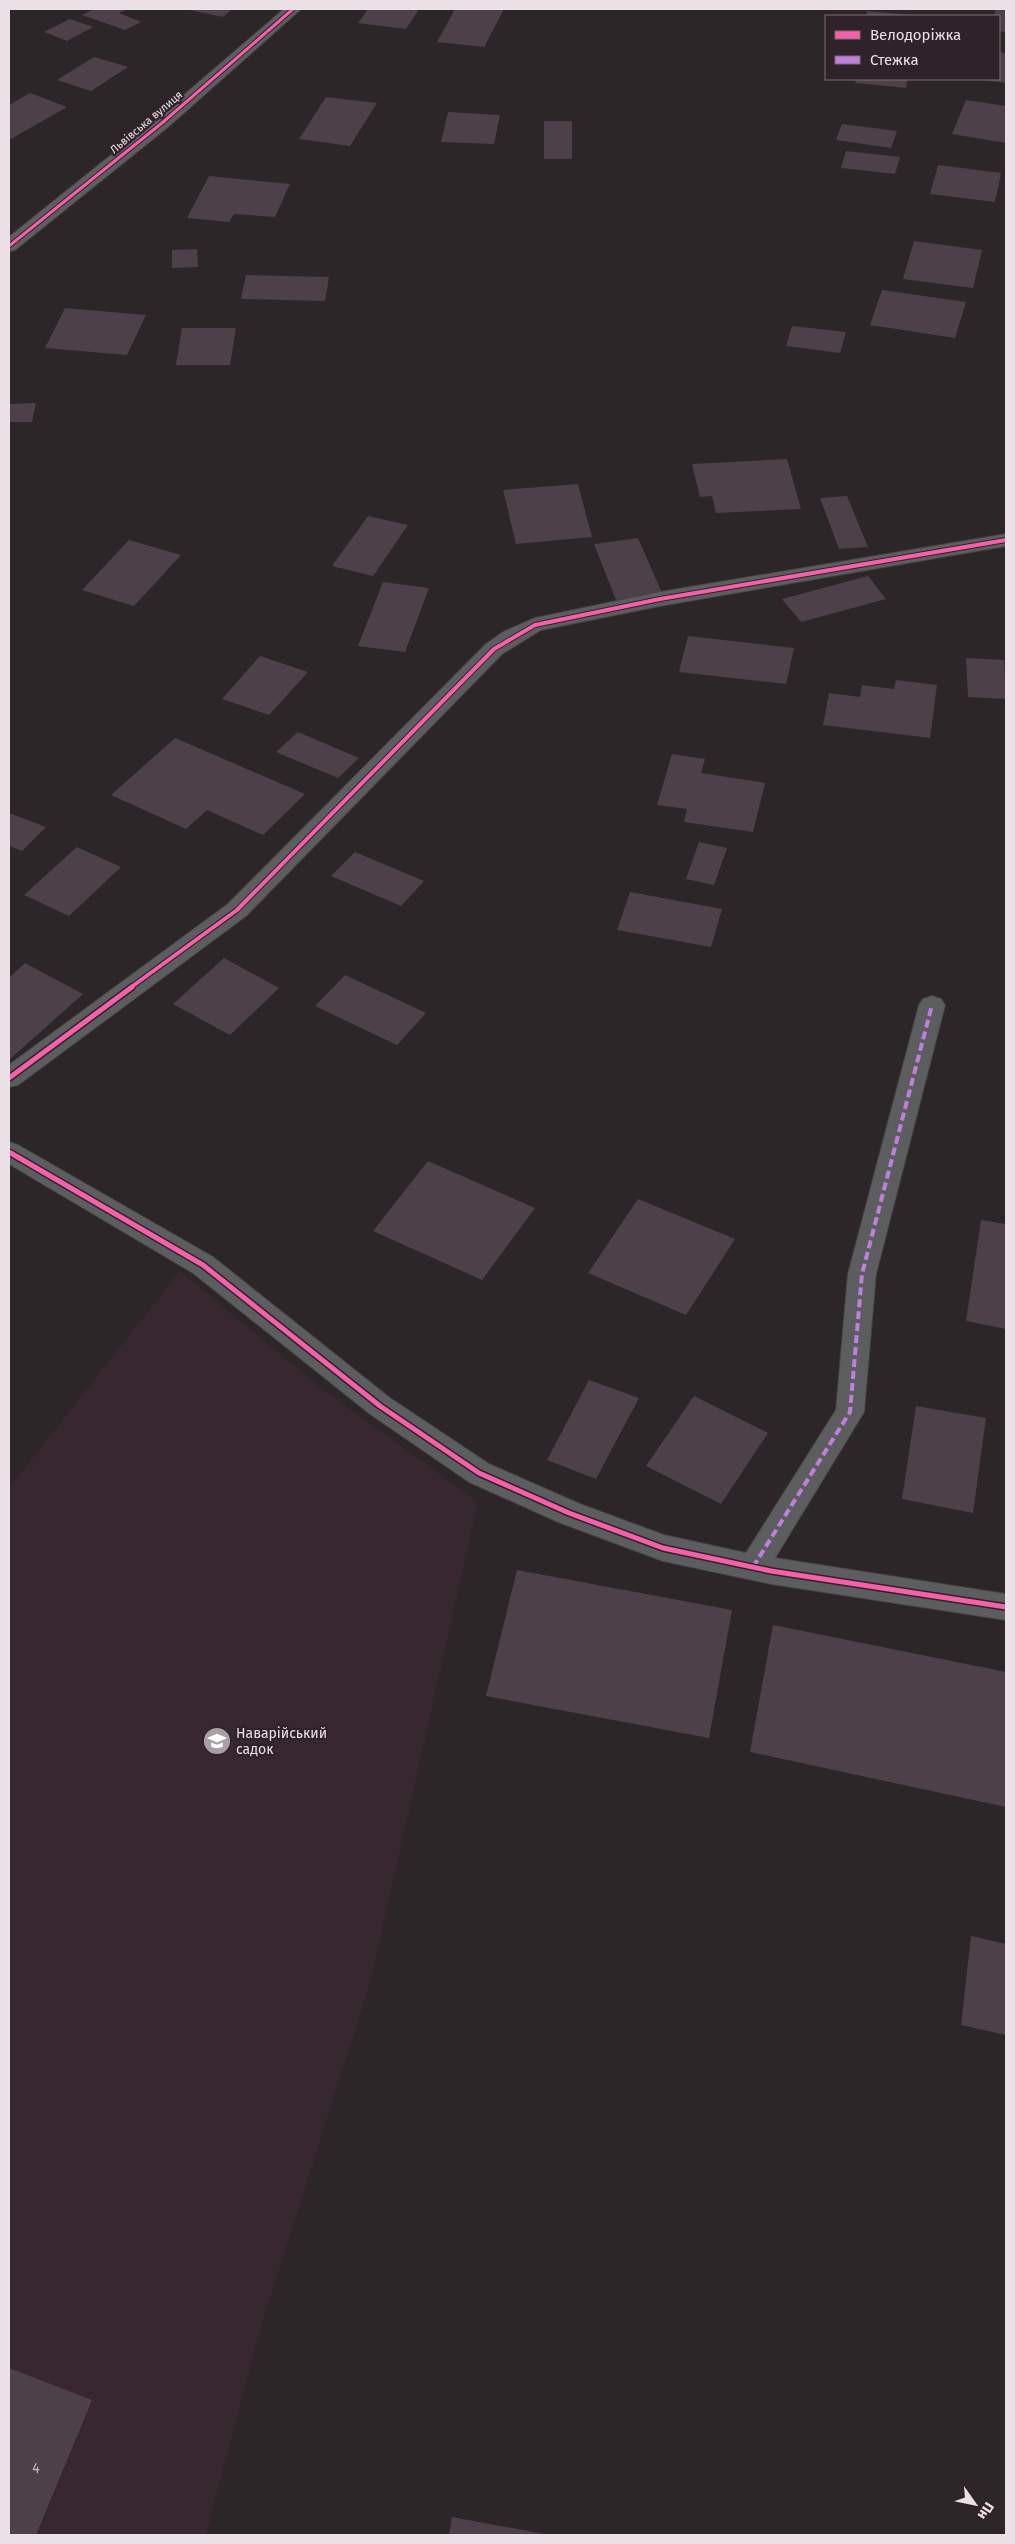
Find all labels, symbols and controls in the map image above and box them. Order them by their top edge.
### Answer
legend [825,15,1000,80]
text: Велодоріжка [870,26,961,44]
text: Стежка [870,51,919,69]
street label: Львівська вулиця [107,88,185,156]
place label: Наварійський садок [236,1725,327,1758]
school or university icon: Наварійський садок [202,1726,232,1756]
house number: 4 [32,2460,40,2477]
north arrow [950,2479,1000,2529]
text: Пн [974,2499,997,2523]

